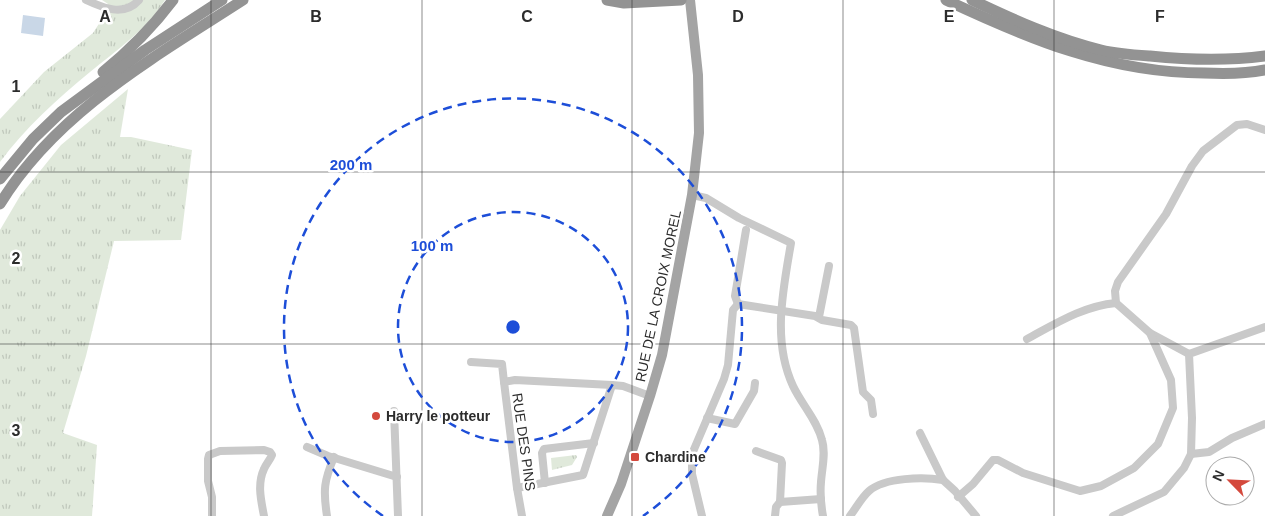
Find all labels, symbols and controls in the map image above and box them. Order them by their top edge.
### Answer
text: A [99,8,111,25]
text: B [310,8,322,25]
text: C [521,8,533,25]
text: D [732,8,744,25]
text: E [944,8,955,25]
text: F [1155,8,1165,25]
text: 1 [12,78,21,95]
text: 200 m [330,156,372,173]
street label: RUE DE LA CROIX MOREL [632,209,684,383]
text: 100 m [411,237,453,254]
text: 2 [12,250,21,267]
centre of rings [504,318,522,336]
street label: RUE DES PINS [509,392,539,492]
place label: Harry le potteur [386,408,491,424]
marker: Harry le potteur [370,410,382,422]
text: 3 [12,422,21,439]
place label: Chardine [645,449,706,465]
marker: Chardine [629,451,641,463]
north arrow [1205,456,1255,506]
text: N [1209,468,1227,484]

